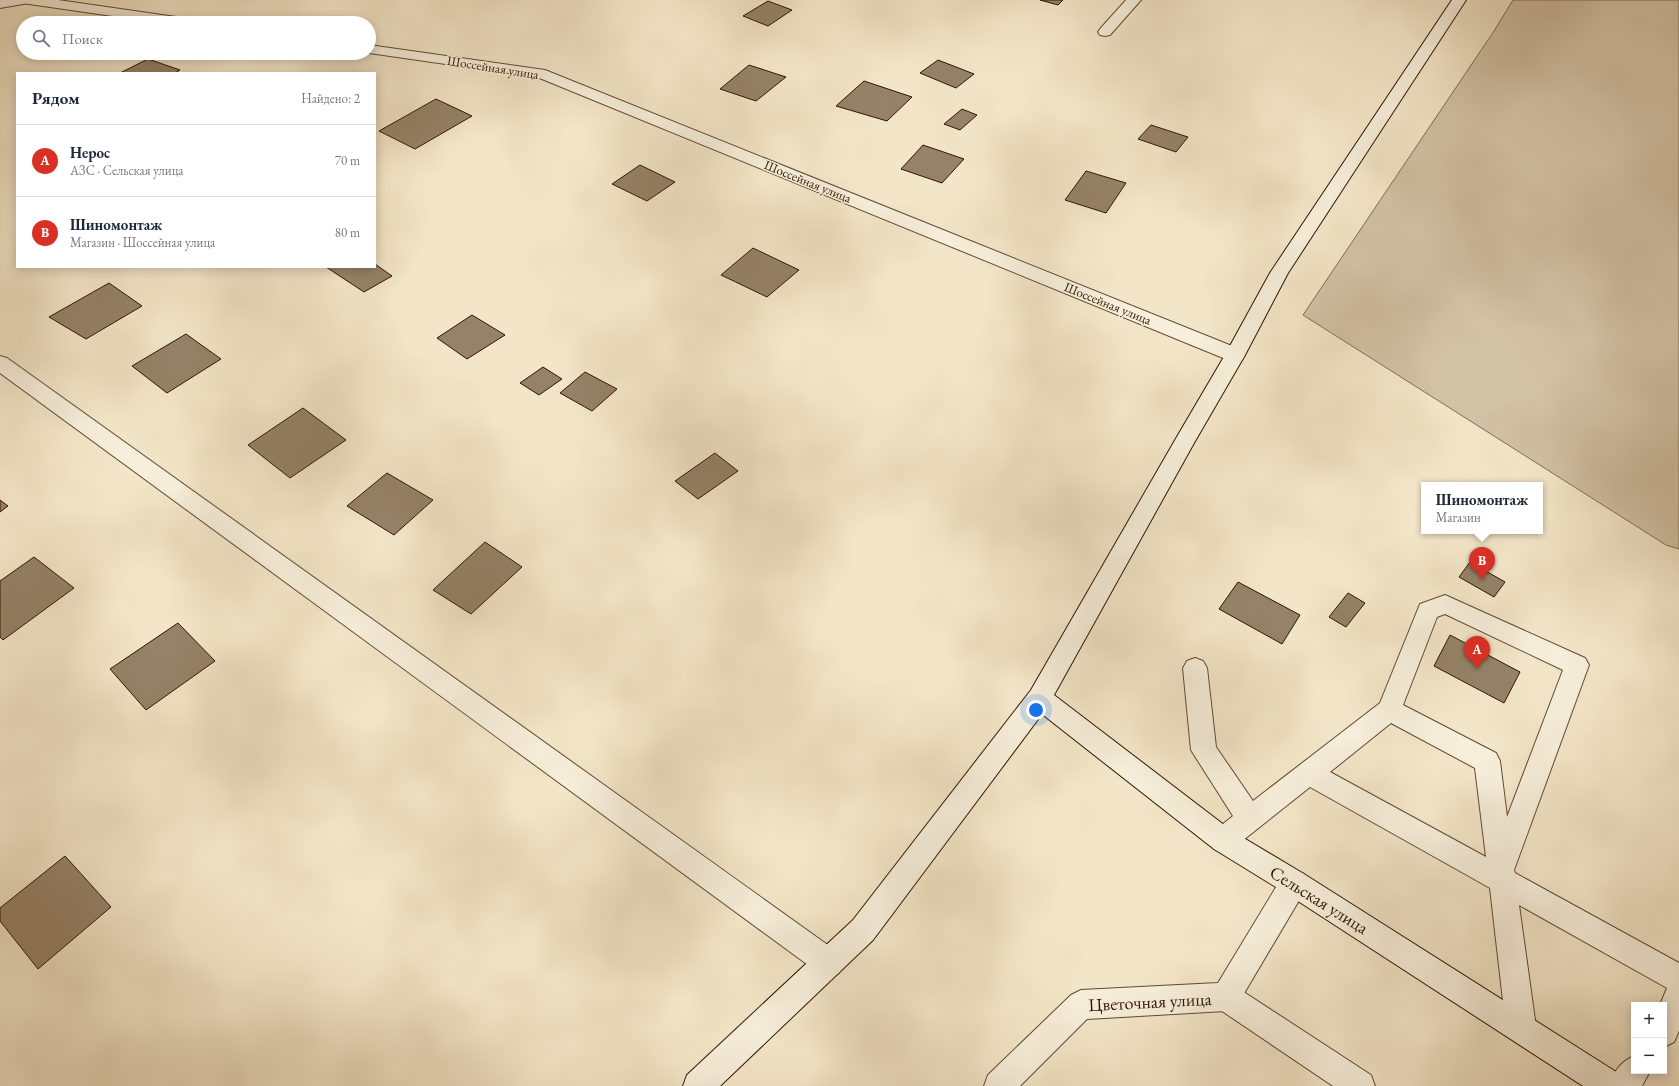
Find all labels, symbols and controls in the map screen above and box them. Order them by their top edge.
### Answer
search box [16,16,376,60]
icon: search [30,27,52,49]
text: Поиск [62,29,103,48]
street label: Шоссейная улица [446,52,541,83]
text: Рядом [32,87,80,109]
text: Найдено: 2 [301,90,360,107]
text: Нерос [70,143,110,162]
text: A [40,152,50,169]
text: 70 m [335,152,360,169]
street label: Шоссейная улица [762,156,855,207]
text: АЗС · Сельская улица [70,162,184,179]
text: Шиномонтаж [70,215,162,234]
text: B [41,224,49,241]
text: 80 m [335,224,360,241]
text: Магазин · Шоссейная улица [70,234,215,251]
street label: Шоссейная улица [1062,278,1155,329]
popup [1421,482,1543,534]
text: Шиномонтаж [1436,490,1528,509]
text: Магазин [1436,509,1481,526]
pin: B [1469,547,1495,580]
pin: A [1464,636,1490,669]
your location [1026,700,1046,720]
street label: Сельская улица [1266,860,1374,939]
street label: Цветочная улица [1088,987,1213,1016]
map controls [1631,1002,1667,1074]
button: + [1631,1002,1667,1038]
button: − [1631,1038,1667,1074]

